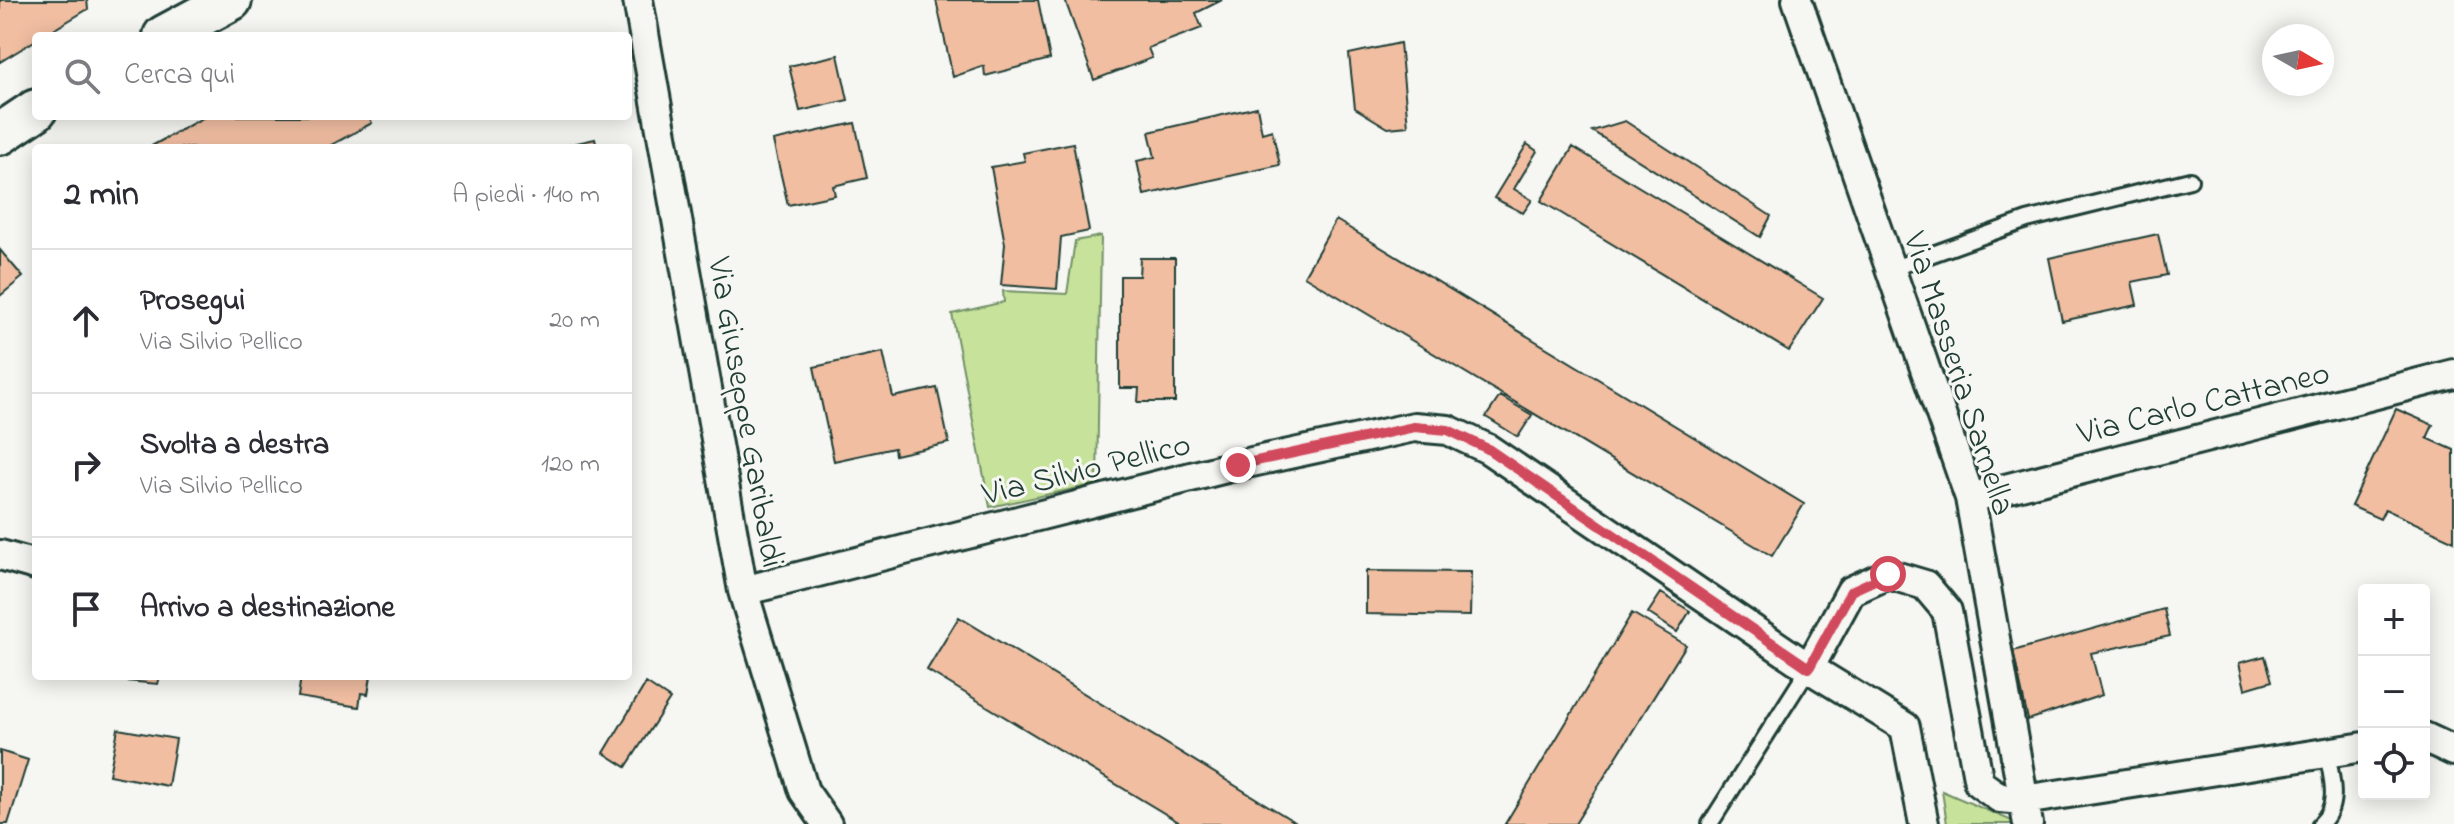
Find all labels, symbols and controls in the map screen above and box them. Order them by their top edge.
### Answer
north arrow [2262,24,2334,96]
search box [32,32,632,120]
icon: search [60,54,104,98]
text: Cerca qui [124,54,235,98]
text: 2 min [64,171,139,221]
text: A piedi · 140 m [452,177,600,215]
street label: Via Masseria Sarnella [1887,225,2027,522]
street label: Via Giuseppe Garibaldi [692,253,796,572]
text: Prosegui [140,280,245,324]
icon: ahead [64,299,108,343]
text: 20 m [549,302,600,340]
text: Via Silvio Pellico [140,324,303,362]
street label: Via Carlo Cattaneo [2072,349,2335,461]
street label: Via Silvio Pellico [977,421,1196,521]
text: Svolta a destra [140,424,329,468]
icon: right [64,443,108,487]
text: 120 m [541,446,600,484]
route end [1220,447,1256,483]
text: Via Silvio Pellico [140,468,303,506]
route start [1870,556,1906,592]
map controls [2358,584,2430,800]
button: + [2358,584,2430,656]
icon: arrive [64,587,108,631]
text: Arrivo a destinazione [140,587,395,631]
button: − [2358,656,2430,728]
button: locate [2358,728,2430,800]

